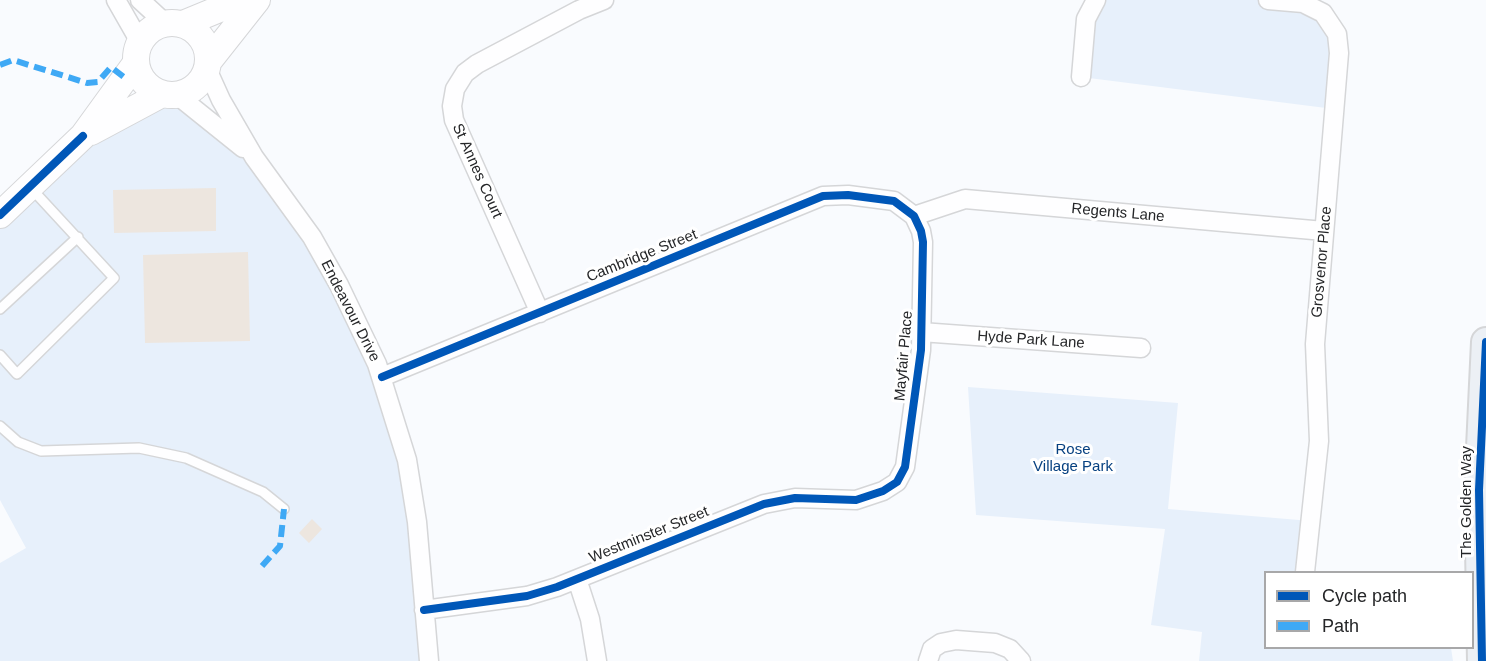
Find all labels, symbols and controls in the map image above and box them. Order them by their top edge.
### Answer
street label: St Annes Court [448,121,506,221]
street label: Regents Lane [1071,200,1165,226]
street label: Grosvenor Place [1308,206,1336,318]
street label: Cambridge Street [584,226,700,286]
street label: Endeavour Drive [317,257,383,365]
street label: Mayfair Place [891,310,917,402]
street label: Hyde Park Lane [977,327,1085,353]
park label: Rose Village Park [1033,441,1113,476]
street label: The Golden Way [1458,446,1476,558]
street label: Westminster Street [587,503,711,567]
legend [1264,571,1474,649]
text: Cycle path [1322,586,1407,606]
text: Path [1322,616,1359,636]

